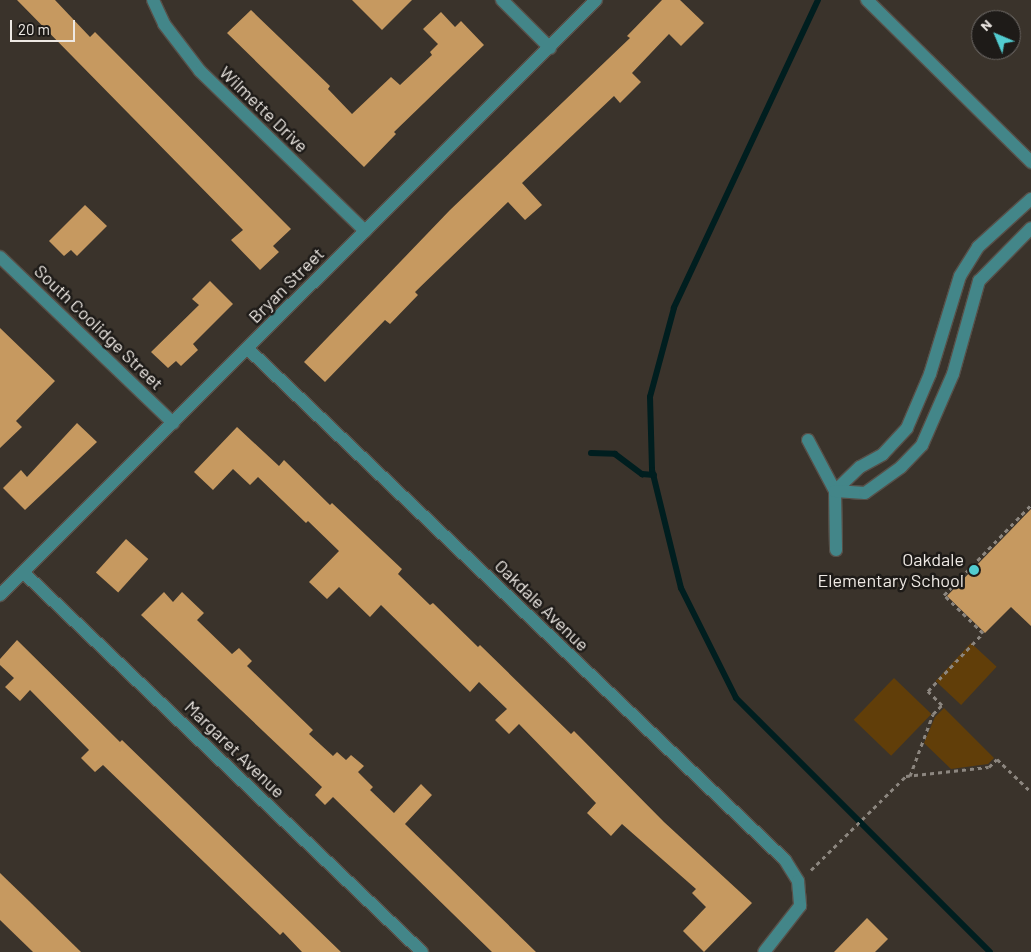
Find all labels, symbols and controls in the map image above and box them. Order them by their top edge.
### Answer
scale bar [12,10,78,42]
north arrow [971,10,1021,60]
text: N [976,15,995,34]
text: 20 m [18,20,50,38]
street label: Wilmette Drive [215,61,313,157]
street label: Bryan Street [244,243,328,327]
street label: South Coolidge Street [30,260,168,394]
place label: Oakdale Elementary School [817,549,964,592]
street label: Oakdale Avenue [490,555,594,655]
marker: Oakdale Elementary School [968,564,980,576]
street label: Margaret Avenue [181,696,289,802]

